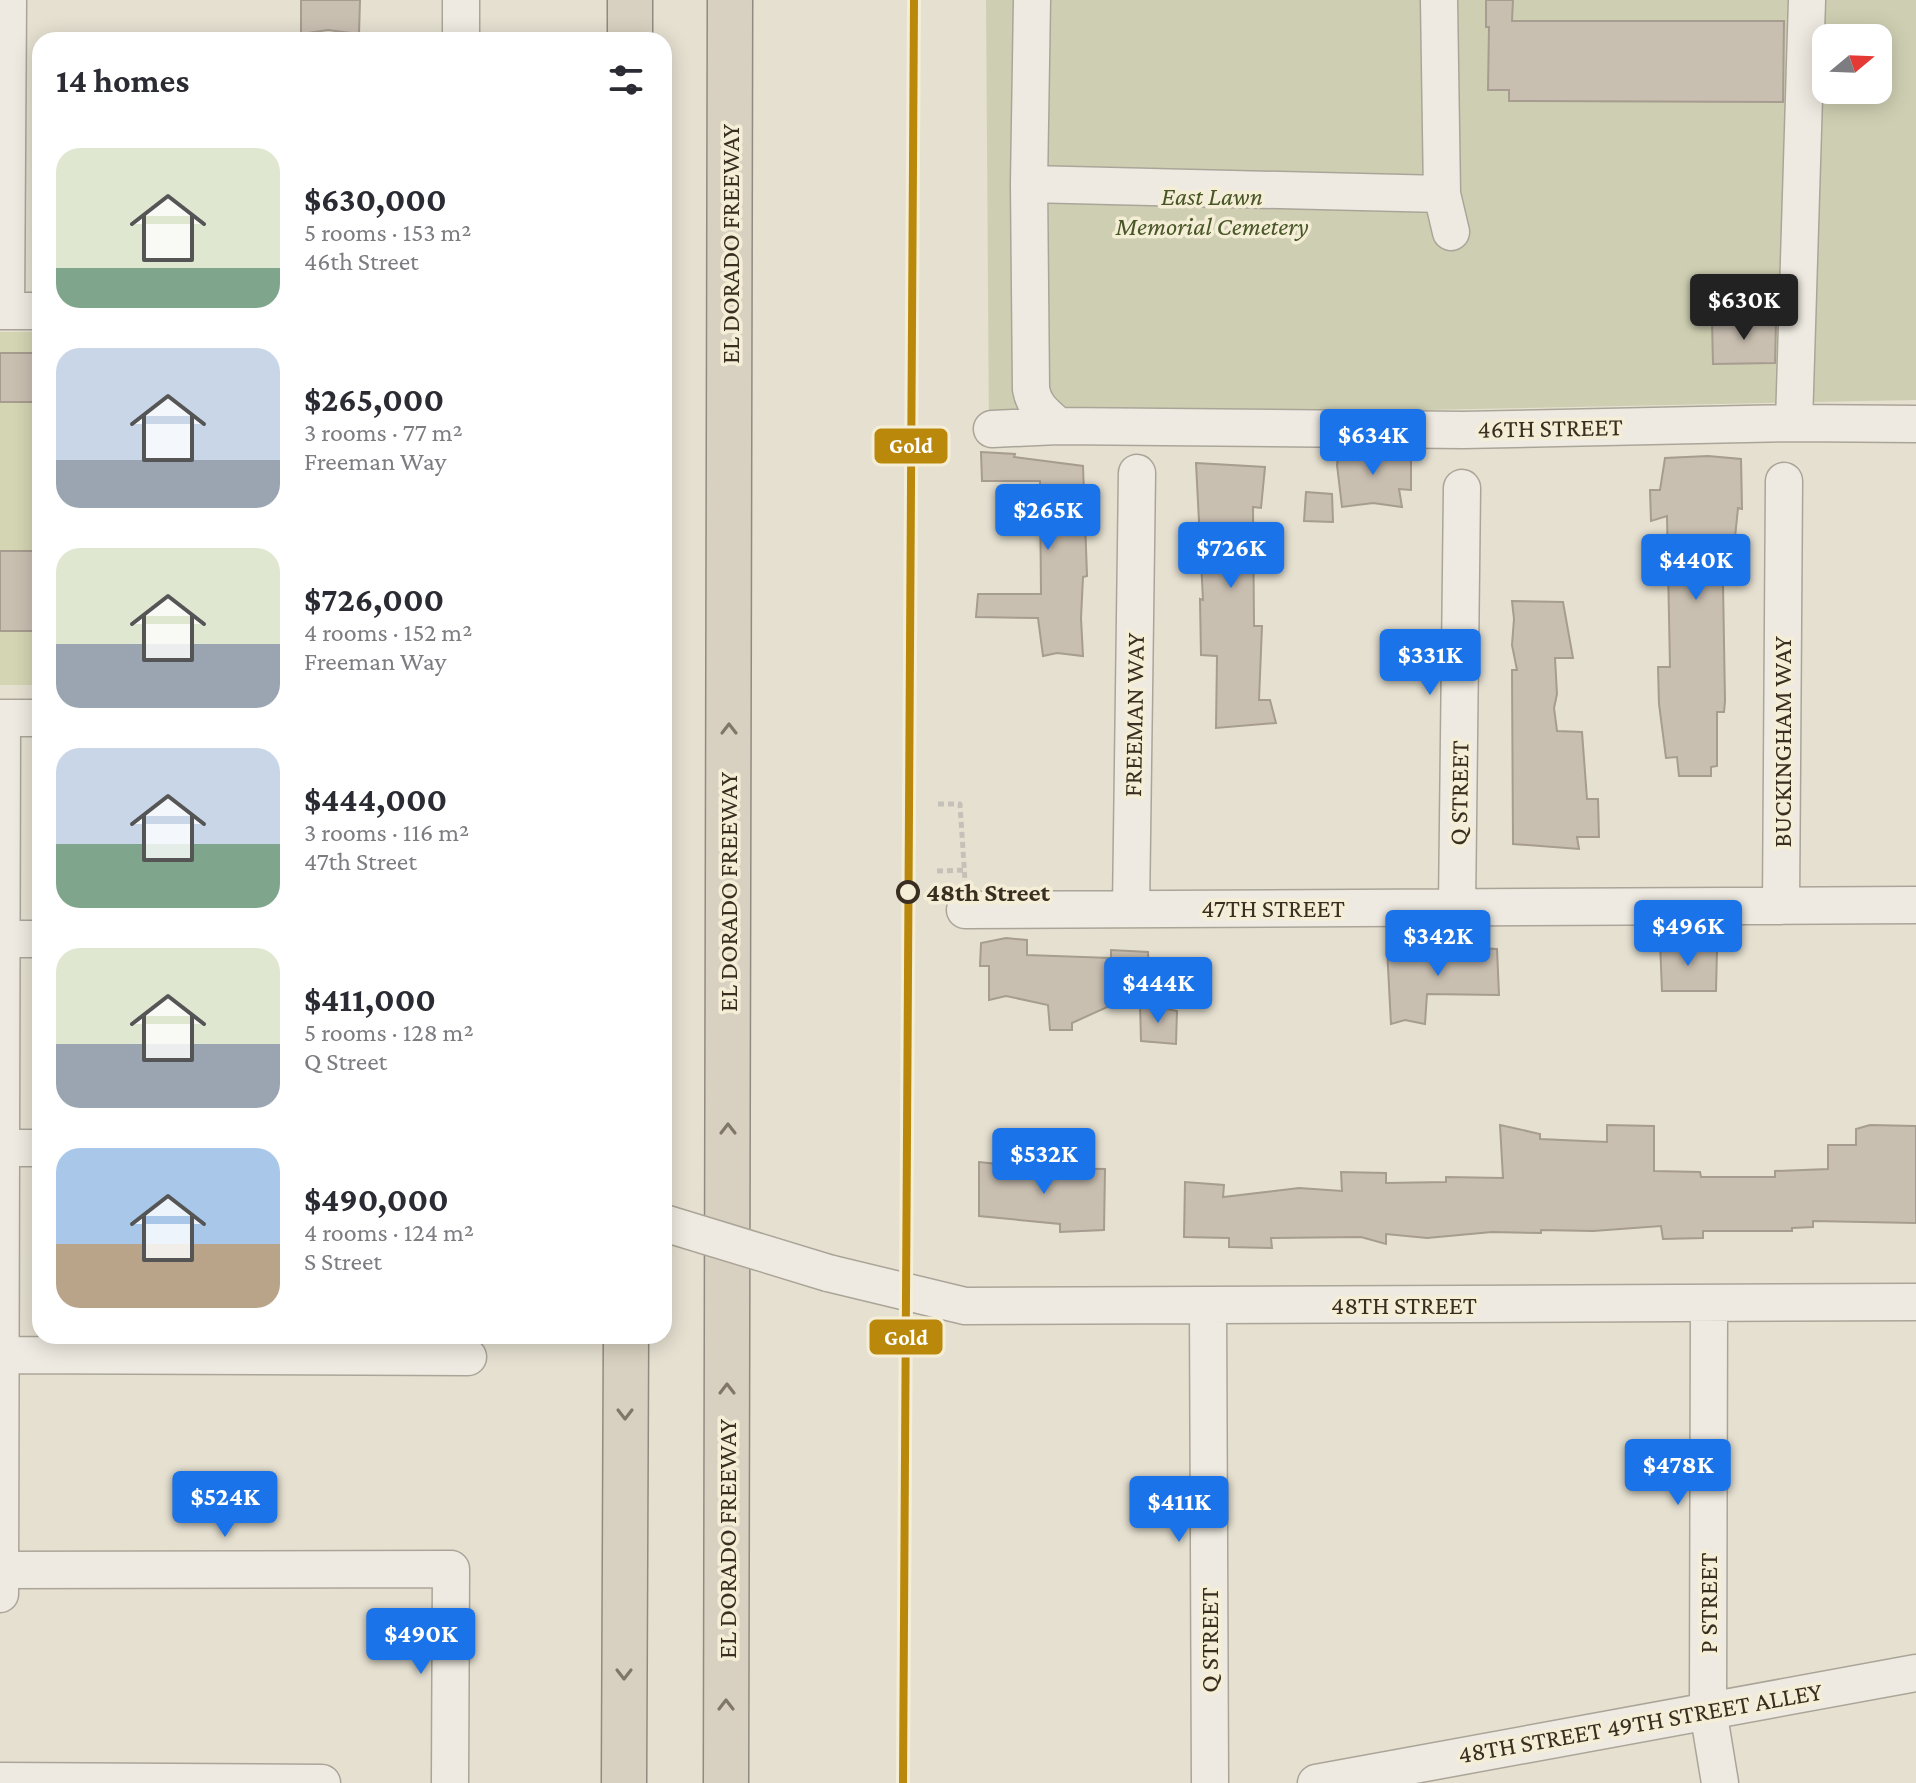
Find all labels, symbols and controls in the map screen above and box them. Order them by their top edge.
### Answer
north arrow [1812,24,1892,104]
map controls [1812,24,1892,104]
icon: filters [604,58,648,102]
text: 14 homes [56,62,189,99]
street label: EL DORADO FREEWAY [716,124,745,364]
icon: home [120,180,216,276]
text: $630,000 [304,181,447,218]
park label: East Lawn Memorial Cemetery [1114,182,1309,241]
text: 5 rooms · 153 m² [304,218,472,247]
text: 46th Street [304,247,419,276]
pin: $630K [1688,274,1800,342]
text: $630K [1708,285,1780,314]
icon: home [120,380,216,476]
text: $265,000 [304,381,444,418]
pin: $634K [1317,409,1429,477]
street label: 46TH STREET [1477,412,1623,444]
text: 3 rooms · 77 m² [304,418,463,447]
text: $634K [1338,420,1408,449]
line badge: Gold [873,427,949,465]
text: Gold [889,433,933,458]
text: Freeman Way [304,447,447,476]
pin: $265K [992,484,1104,552]
text: $265K [1013,495,1083,524]
pin: $726K [1175,522,1287,590]
text: $726K [1196,533,1266,562]
pin: $440K [1640,534,1752,602]
text: $440K [1659,545,1733,574]
icon: home [120,580,216,676]
text: $726,000 [304,581,444,618]
text: 4 rooms · 152 m² [304,618,472,647]
pin: $331K [1374,629,1486,697]
street label: FREEMAN WAY [1118,632,1150,797]
street label: BUCKINGHAM WAY [1768,636,1797,848]
text: $331K [1398,640,1462,669]
text: Freeman Way [304,647,447,676]
one-way arrow [720,722,738,735]
street label: Q STREET [1444,740,1474,846]
street label: EL DORADO FREEWAY [714,772,743,1012]
icon: home [120,780,216,876]
text: $444,000 [304,781,447,818]
text: 3 rooms · 116 m² [304,818,469,847]
text: 47th Street [304,847,417,876]
place label: 48th Street [926,878,1051,907]
marker: 48th Street [897,881,919,903]
street label: 47TH STREET [1201,894,1345,923]
pin: $496K [1632,900,1744,968]
pin: $342K [1382,910,1494,978]
text: $496K [1652,911,1724,940]
text: $342K [1403,921,1473,950]
pin: $444K [1102,957,1214,1025]
text: $444K [1122,968,1194,997]
icon: home [120,980,216,1076]
text: $411,000 [304,981,436,1018]
text: 5 rooms · 128 m² [304,1018,474,1047]
text: Q Street [304,1047,387,1076]
one-way arrow [719,1122,737,1135]
pin: $532K [988,1128,1100,1196]
text: $532K [1010,1139,1078,1168]
icon: home [120,1180,216,1276]
text: $490,000 [304,1181,449,1218]
text: 4 rooms · 124 m² [304,1218,474,1247]
text: S Street [304,1247,382,1276]
street label: 48TH STREET [1331,1291,1477,1320]
line badge: Gold [868,1318,944,1356]
text: Gold [884,1325,928,1350]
one-way arrow [718,1382,736,1395]
one-way arrow [616,1408,634,1421]
street label: EL DORADO FREEWAY [713,1419,742,1659]
pin: $478K [1622,1439,1734,1507]
text: $478K [1643,1450,1713,1479]
pin: $524K [169,1471,281,1539]
pin: $411K [1123,1476,1235,1544]
text: $524K [190,1482,260,1511]
text: $411K [1147,1487,1211,1516]
street label: P STREET [1694,1553,1723,1653]
street label: Q STREET [1195,1587,1224,1693]
pin: $490K [365,1608,477,1676]
text: $490K [384,1619,458,1648]
one-way arrow [615,1668,633,1681]
street label: 48TH STREET 49TH STREET ALLEY [1456,1677,1825,1769]
one-way arrow [717,1698,735,1711]

